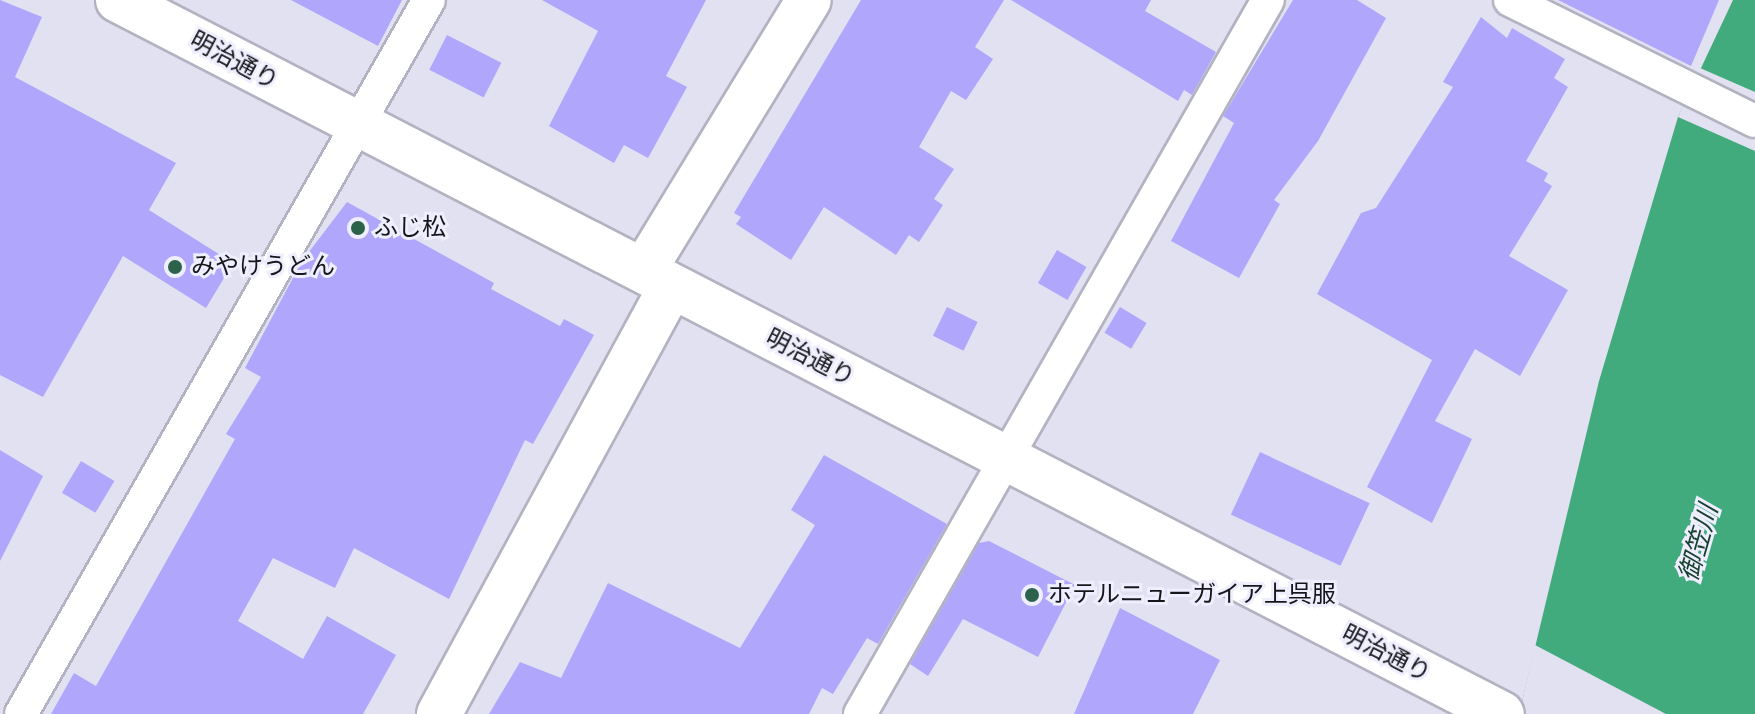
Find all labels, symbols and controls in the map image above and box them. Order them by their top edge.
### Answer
street label: 明治通り [185,26,283,96]
place label: ふじ松 [374,214,446,242]
marker: ふじ松 [349,219,367,237]
place label: みやけうどん [191,253,335,281]
marker: みやけうどん [166,258,184,276]
street label: 明治通り [761,323,859,393]
water label: 御笠川 [1673,501,1725,585]
place label: ホテルニューガイア上呉服 [1048,581,1336,609]
marker: ホテルニューガイア上呉服 [1023,586,1041,604]
street label: 明治通り [1337,619,1435,689]

